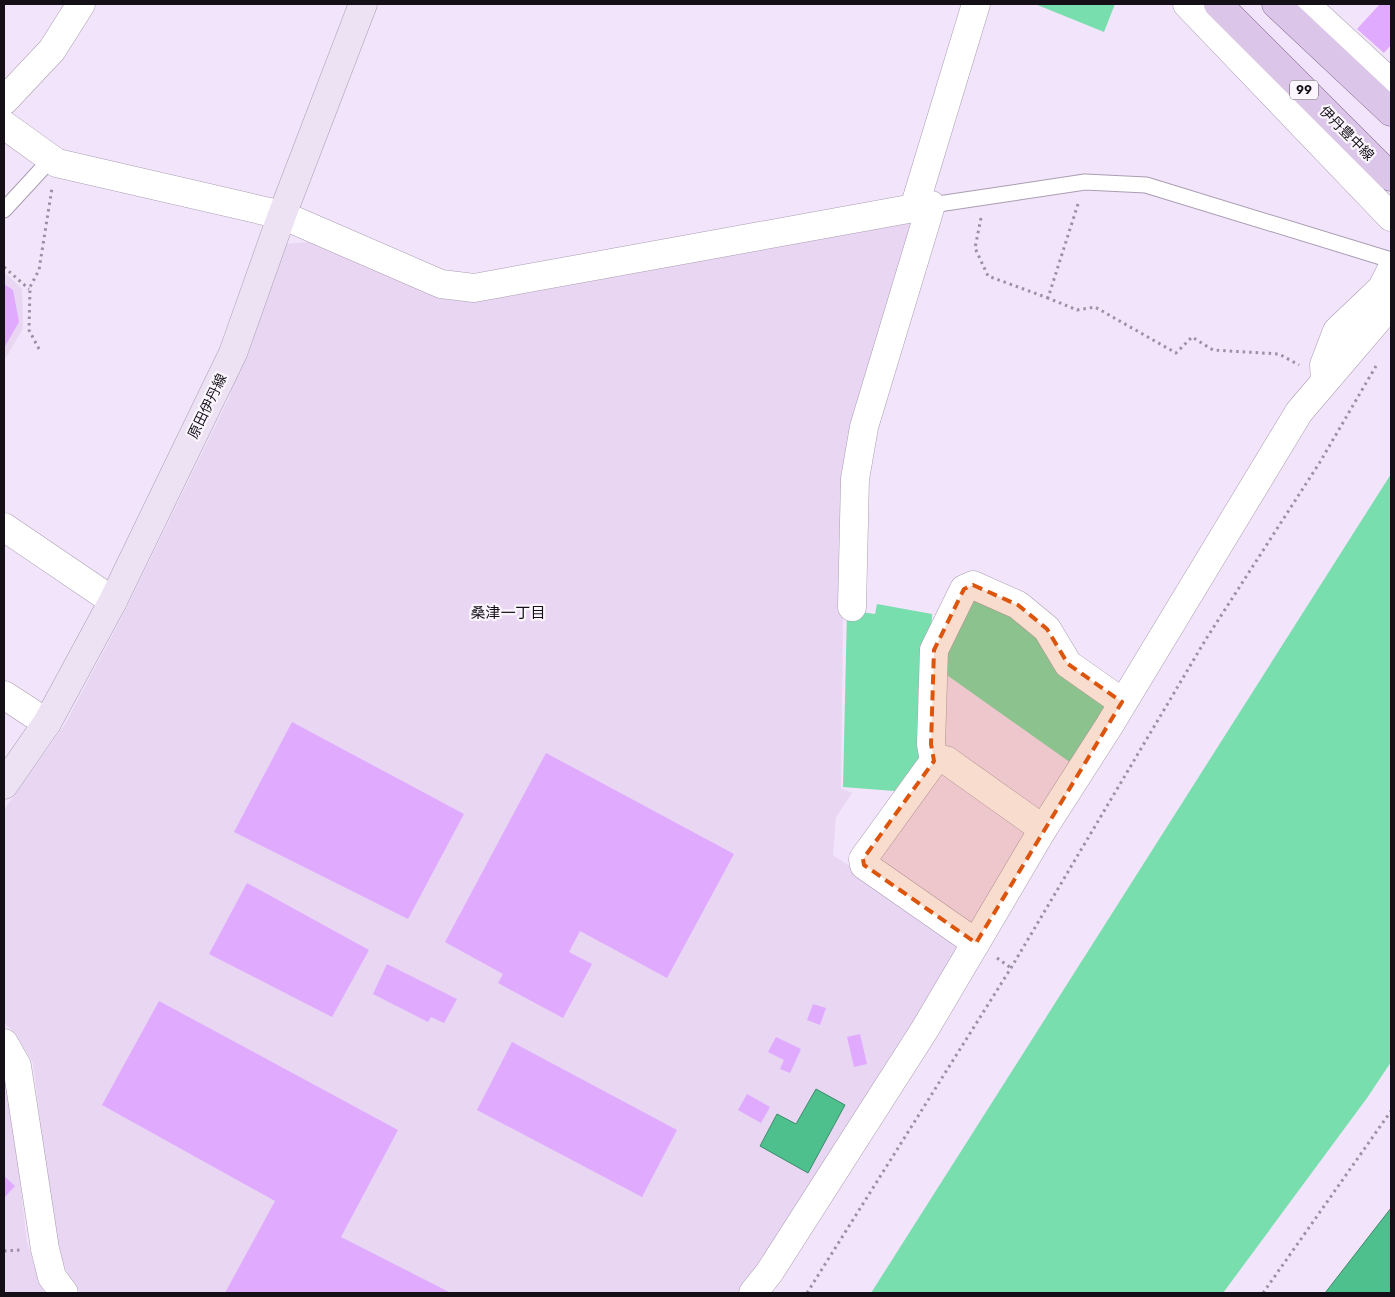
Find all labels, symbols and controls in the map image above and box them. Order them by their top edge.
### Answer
road number: 99 [1290,80,1318,100]
street label: 伊丹豊中線 [1315,101,1379,165]
street label: 原田伊丹線 [183,370,231,442]
district label: 桑津一丁目 [470,602,546,624]

